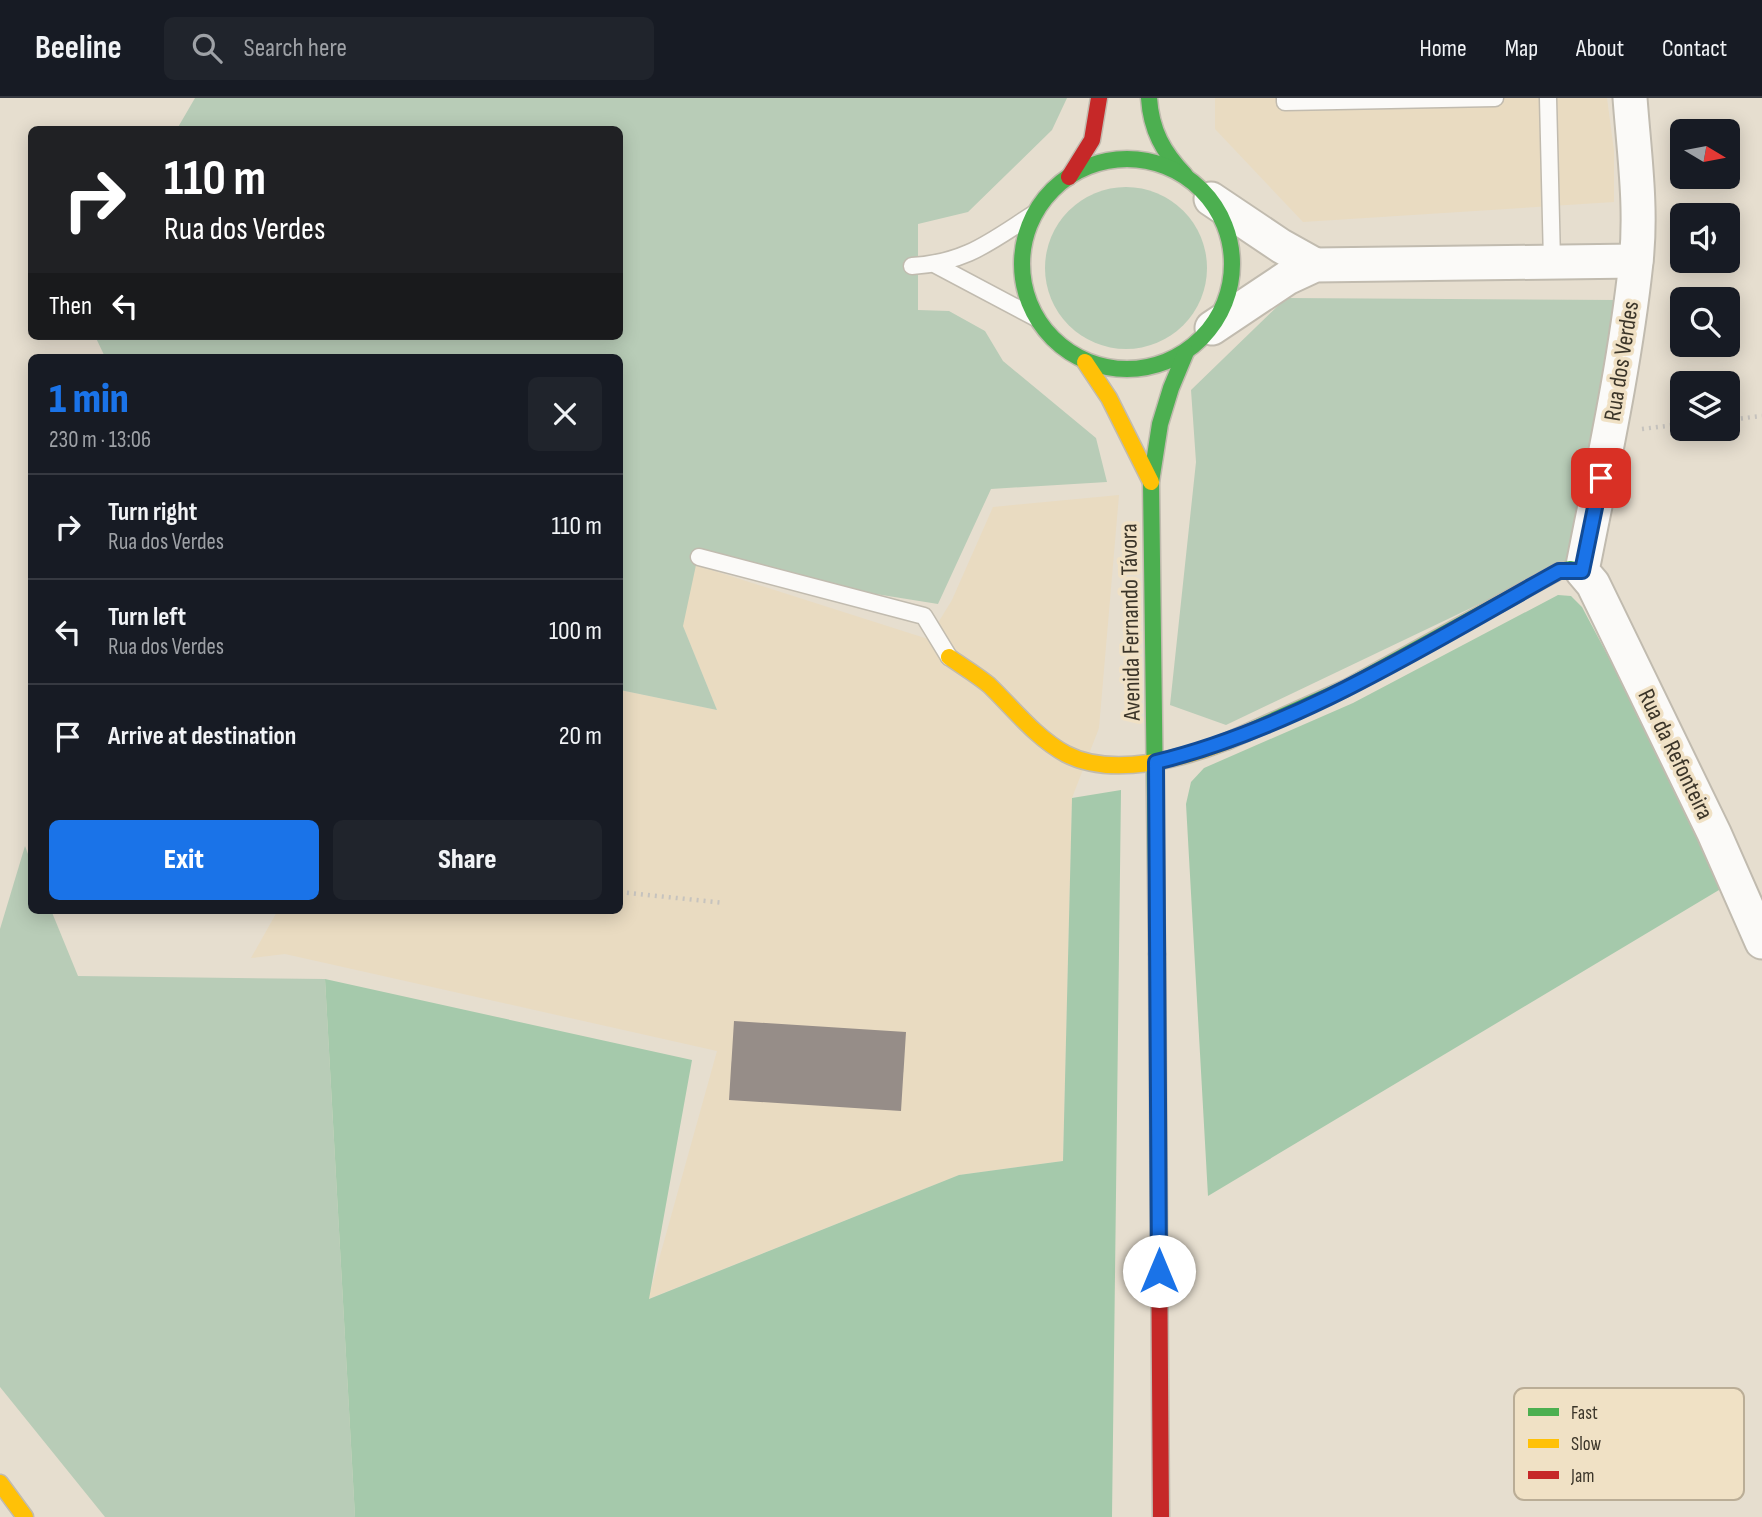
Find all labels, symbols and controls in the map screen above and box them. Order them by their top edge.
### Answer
search box [164,17,654,80]
text: Beeline [35,28,122,68]
icon: search [188,29,226,67]
text: Search here [244,33,347,64]
text: Home [1419,34,1467,63]
text: Map [1505,34,1538,63]
text: About [1576,34,1624,63]
text: Contact [1662,34,1727,63]
north arrow [1670,119,1740,189]
map controls [1670,119,1740,441]
text: 110 m [164,150,266,209]
icon: right [49,154,140,245]
button: sound [1670,203,1740,273]
text: Rua dos Verdes [164,210,325,249]
icon: left [106,287,144,325]
button: search [1670,287,1740,357]
text: Then [49,291,92,322]
street label: Rua dos Verdes [1598,299,1645,423]
button: layers [1670,371,1740,441]
text: 1 min [49,374,129,425]
button: close [528,377,602,451]
text: 230 m · 13:06 [49,426,151,454]
pin [1571,448,1631,508]
icon: arrive [1582,459,1620,497]
text: Turn right [108,497,197,528]
icon: right [49,508,87,546]
text: 110 m [551,511,602,542]
street label: Avenida Fernando Távora [1114,523,1147,722]
text: Rua dos Verdes [108,528,224,556]
text: Turn left [108,602,186,633]
icon: left [49,613,87,651]
text: 100 m [549,616,602,647]
text: Rua dos Verdes [108,633,224,661]
street label: Rua da Refonteira [1632,684,1720,824]
icon: arrive [49,718,87,756]
text: Arrive at destination [108,721,296,752]
text: 20 m [559,721,602,752]
button: Exit [49,820,319,900]
button: Share [333,820,602,900]
position arrow [1122,1234,1196,1308]
legend [1514,1388,1744,1500]
text: Fast [1571,1402,1598,1425]
text: Slow [1571,1433,1601,1456]
text: Jam [1570,1465,1594,1488]

